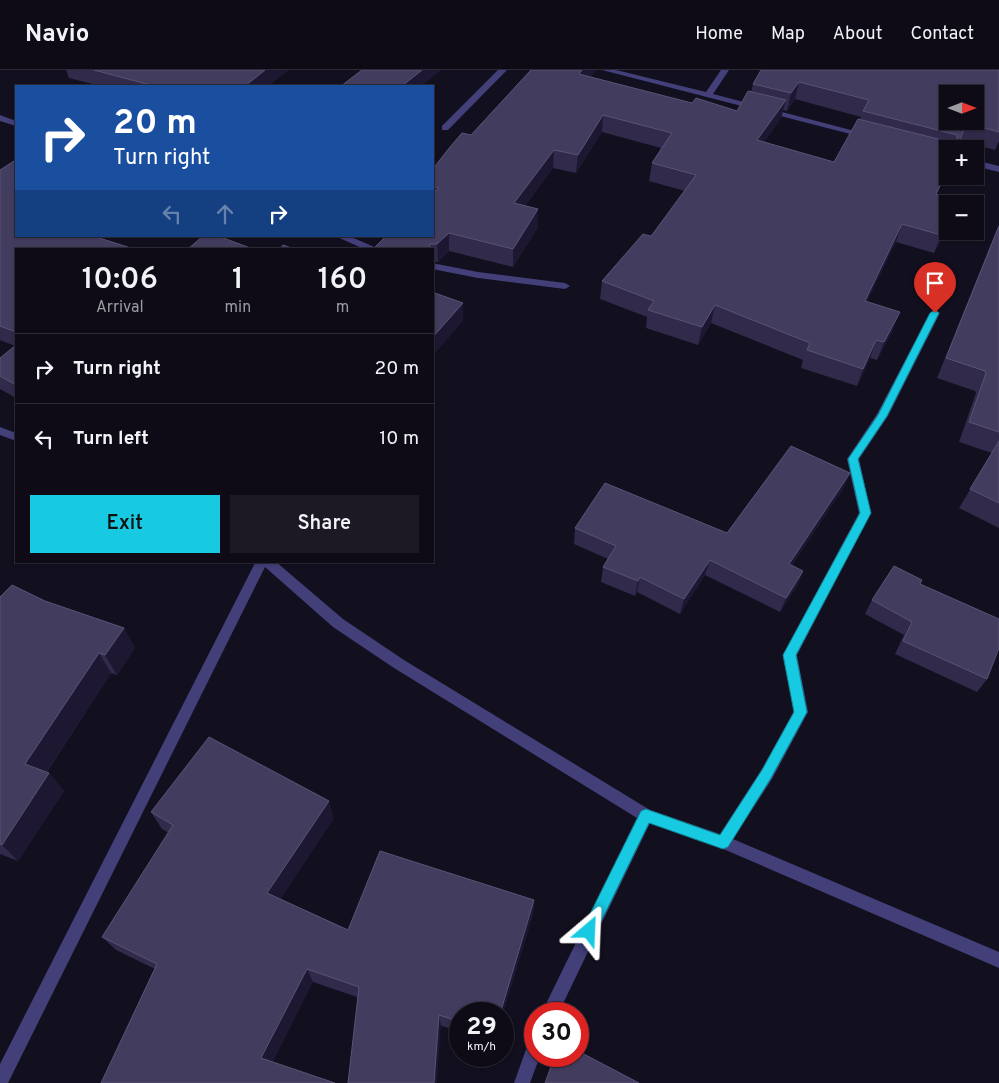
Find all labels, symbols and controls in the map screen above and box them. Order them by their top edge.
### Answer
text: Navio [25,20,89,50]
text: Home [695,23,743,46]
text: Map [771,23,805,46]
text: About [833,23,882,46]
text: Contact [910,23,974,46]
north arrow [939,85,984,130]
map controls [939,85,984,240]
text: 20 m [113,102,197,146]
icon: right [30,105,95,170]
button: + [939,140,984,185]
text: Turn right [113,145,210,172]
button: − [939,195,984,240]
icon: left [158,200,186,228]
icon: ahead [211,200,239,228]
icon: right [264,200,292,228]
text: 10:06 [82,262,158,299]
text: 1 [232,262,244,299]
text: 160 [318,262,367,299]
pin [914,262,956,313]
icon: arrive [921,269,949,297]
text: Arrival [96,298,144,318]
text: min [225,298,251,318]
text: m [336,298,349,318]
icon: right [30,355,58,383]
text: Turn right [73,357,161,381]
text: 20 m [375,357,419,381]
icon: left [30,425,58,453]
text: Turn left [73,427,149,451]
text: 10 m [379,427,419,451]
button: Exit [30,495,220,553]
button: Share [230,495,419,553]
position arrow [562,904,614,956]
speed limit sign: 30 [524,1002,589,1067]
text: 29 [466,1012,497,1044]
text: km/h [467,1039,496,1055]

